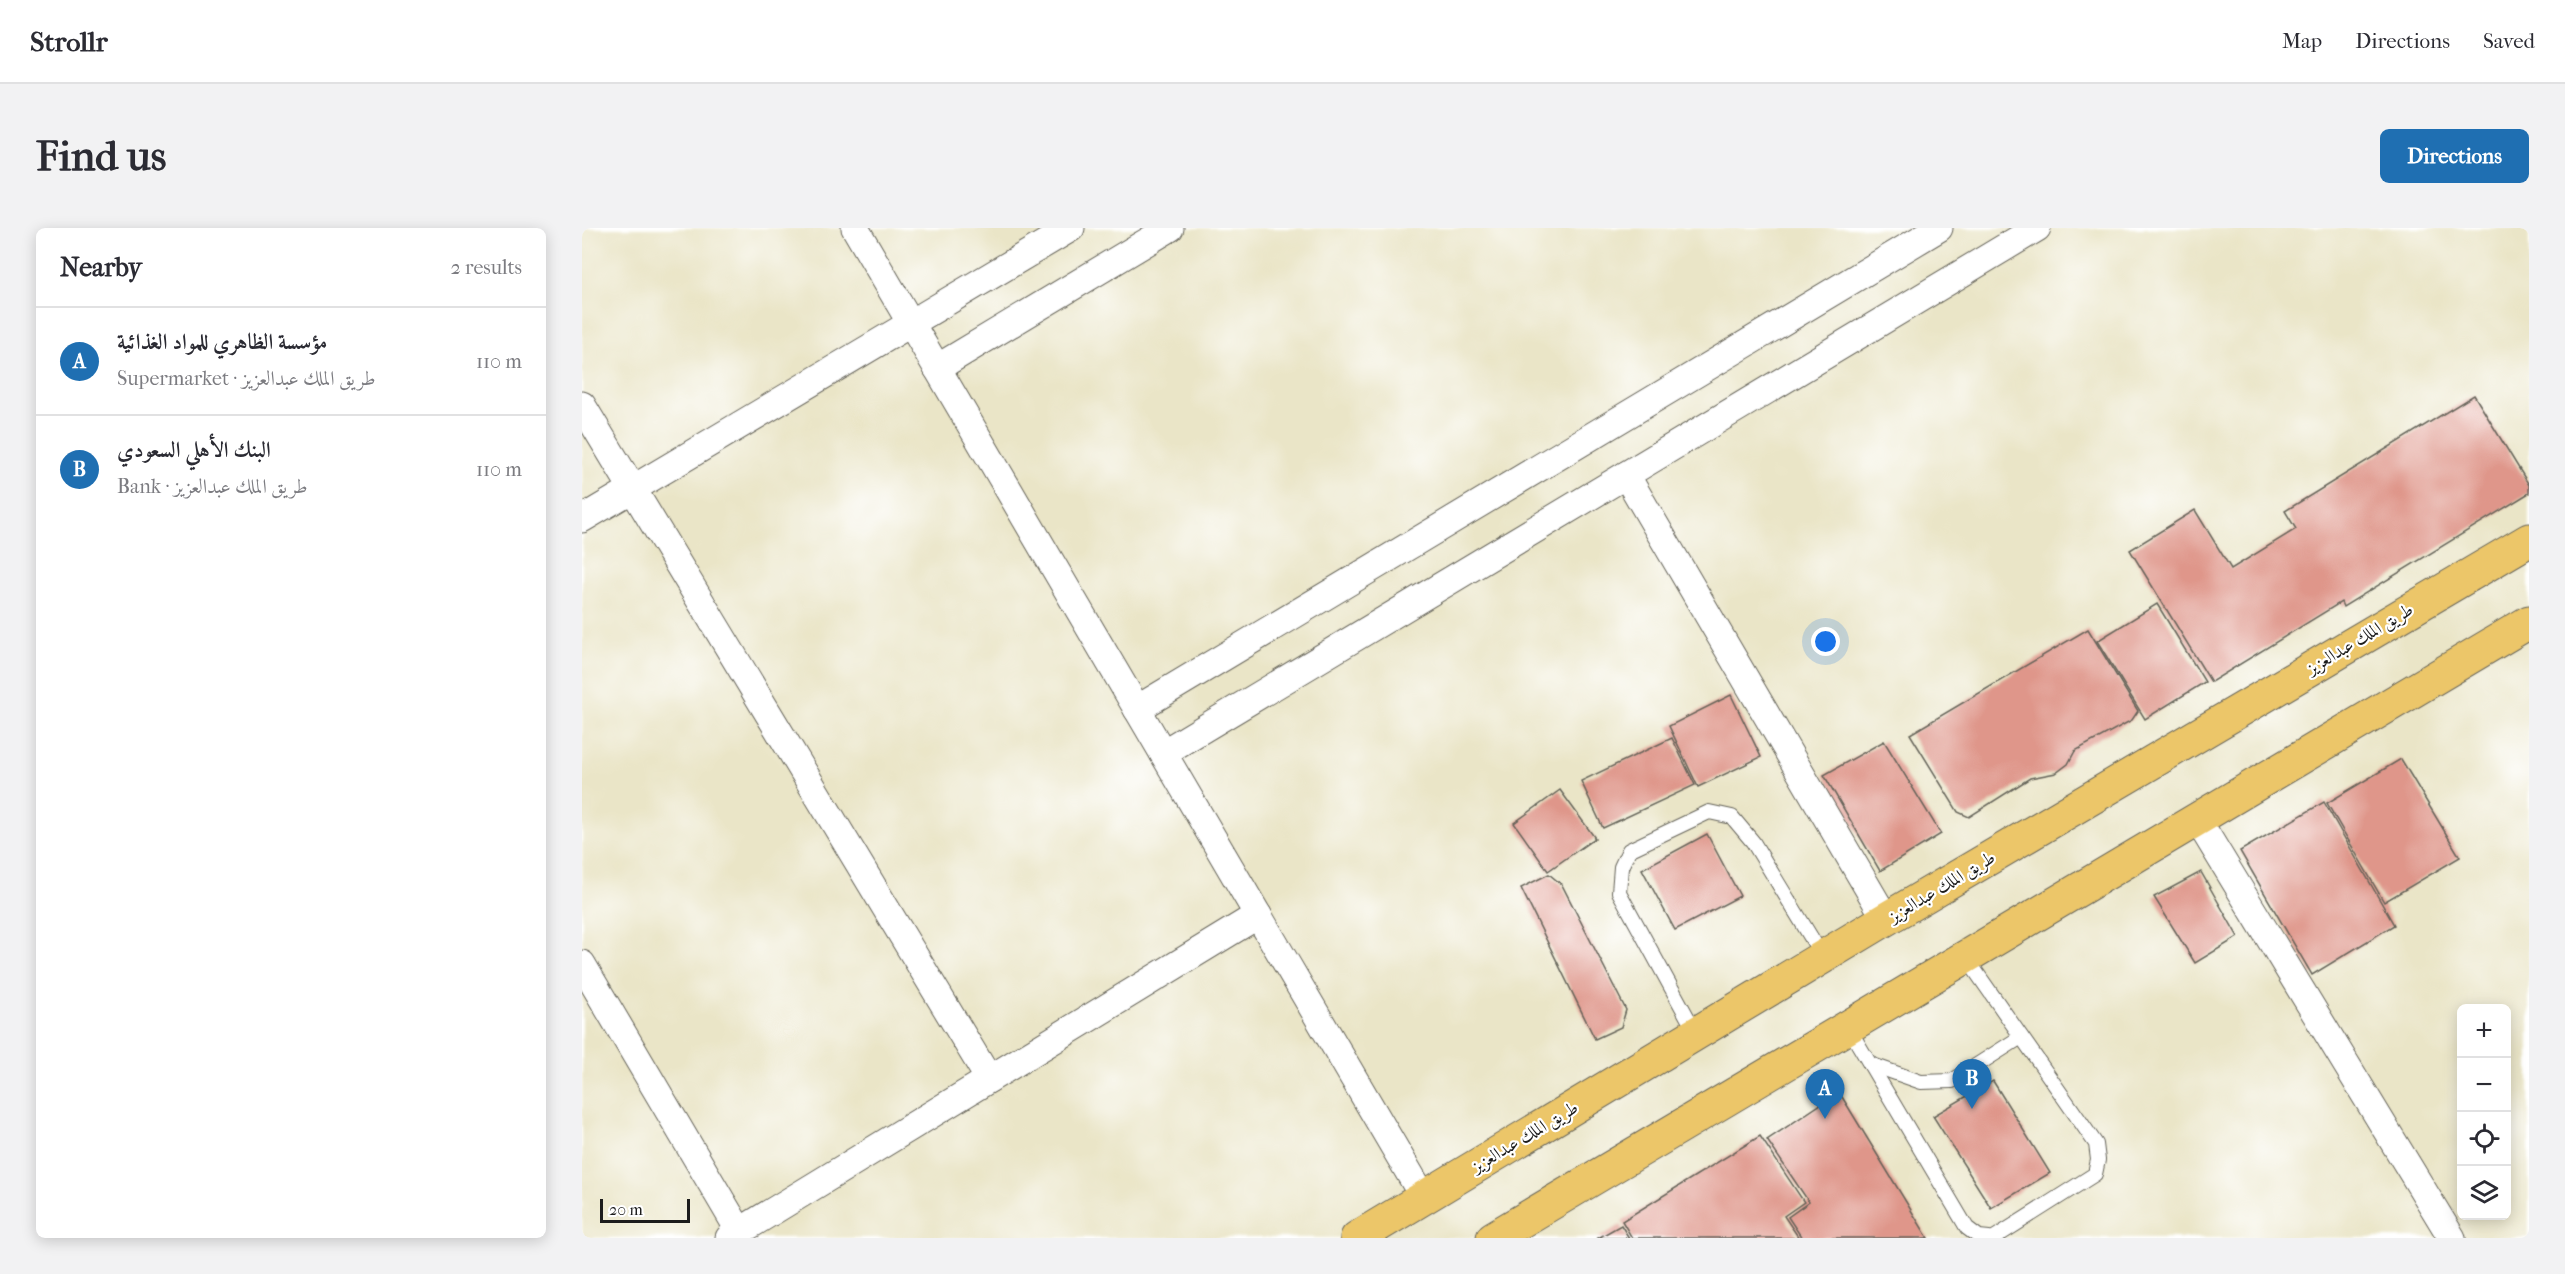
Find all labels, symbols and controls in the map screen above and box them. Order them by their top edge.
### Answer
text: Strollr [30,25,108,58]
text: Map [2282,29,2322,53]
text: Directions [2355,29,2450,53]
text: Saved [2483,29,2535,53]
button: Directions [2380,129,2529,183]
text: Find us [36,132,166,181]
text: Nearby [60,252,142,283]
text: 2 results [451,256,522,279]
text: مؤسسة الظاهري للمواد الغذائية [117,329,327,355]
text: A [73,350,86,373]
text: 110 m [476,350,522,373]
text: Supermarket · طريق الملك عبدالعزيز [117,367,376,390]
text: البنك الأهلي السعودي [117,437,271,463]
text: B [73,458,86,481]
text: 110 m [476,458,522,481]
text: Bank · طريق الملك عبدالعزيز [117,475,308,498]
street label: طريق الملك عبدالعزيز [2301,599,2418,681]
your location [1811,627,1840,656]
street label: طريق الملك عبدالعزيز [1883,847,2000,929]
map controls [2457,1004,2511,1220]
button: + [2457,1004,2511,1058]
button: − [2457,1058,2511,1112]
pin: B [1952,1060,1992,1109]
pin: A [1806,1070,1844,1119]
street label: طريق الملك عبدالعزيز [1466,1097,1583,1179]
button: locate [2457,1112,2511,1166]
button: layers [2457,1166,2511,1220]
scale bar [600,1196,690,1224]
text: 20 m [609,1200,643,1219]

